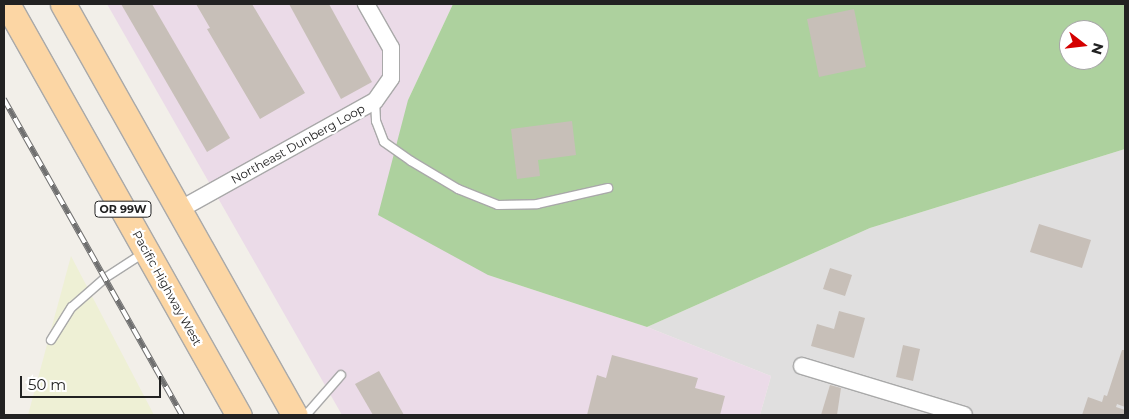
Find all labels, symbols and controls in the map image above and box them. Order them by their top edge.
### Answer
north arrow [1059,20,1109,70]
text: N [1087,41,1108,57]
street label: Northeast Dunberg Loop [229,101,367,187]
road number: OR 99W [94,200,152,218]
street label: Pacific Highway West [129,228,205,348]
scale bar [22,366,164,398]
text: 50 m [28,375,66,394]

